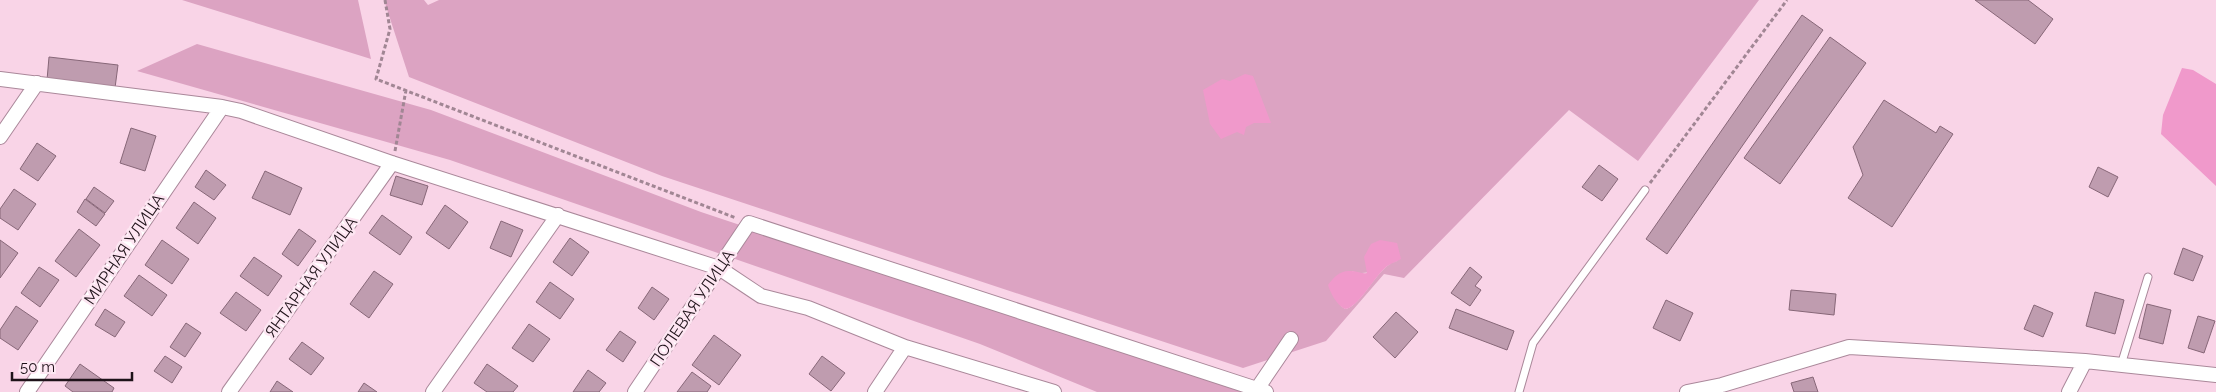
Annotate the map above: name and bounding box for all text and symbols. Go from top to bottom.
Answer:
street label: МИРНАЯ УЛИЦА [80,190,168,308]
street label: ЯНТАРНАЯ УЛИЦА [261,213,361,341]
street label: ПОЛЕВАЯ УЛИЦА [646,246,738,370]
scale bar [12,350,132,382]
text: 50 m [20,358,55,376]

